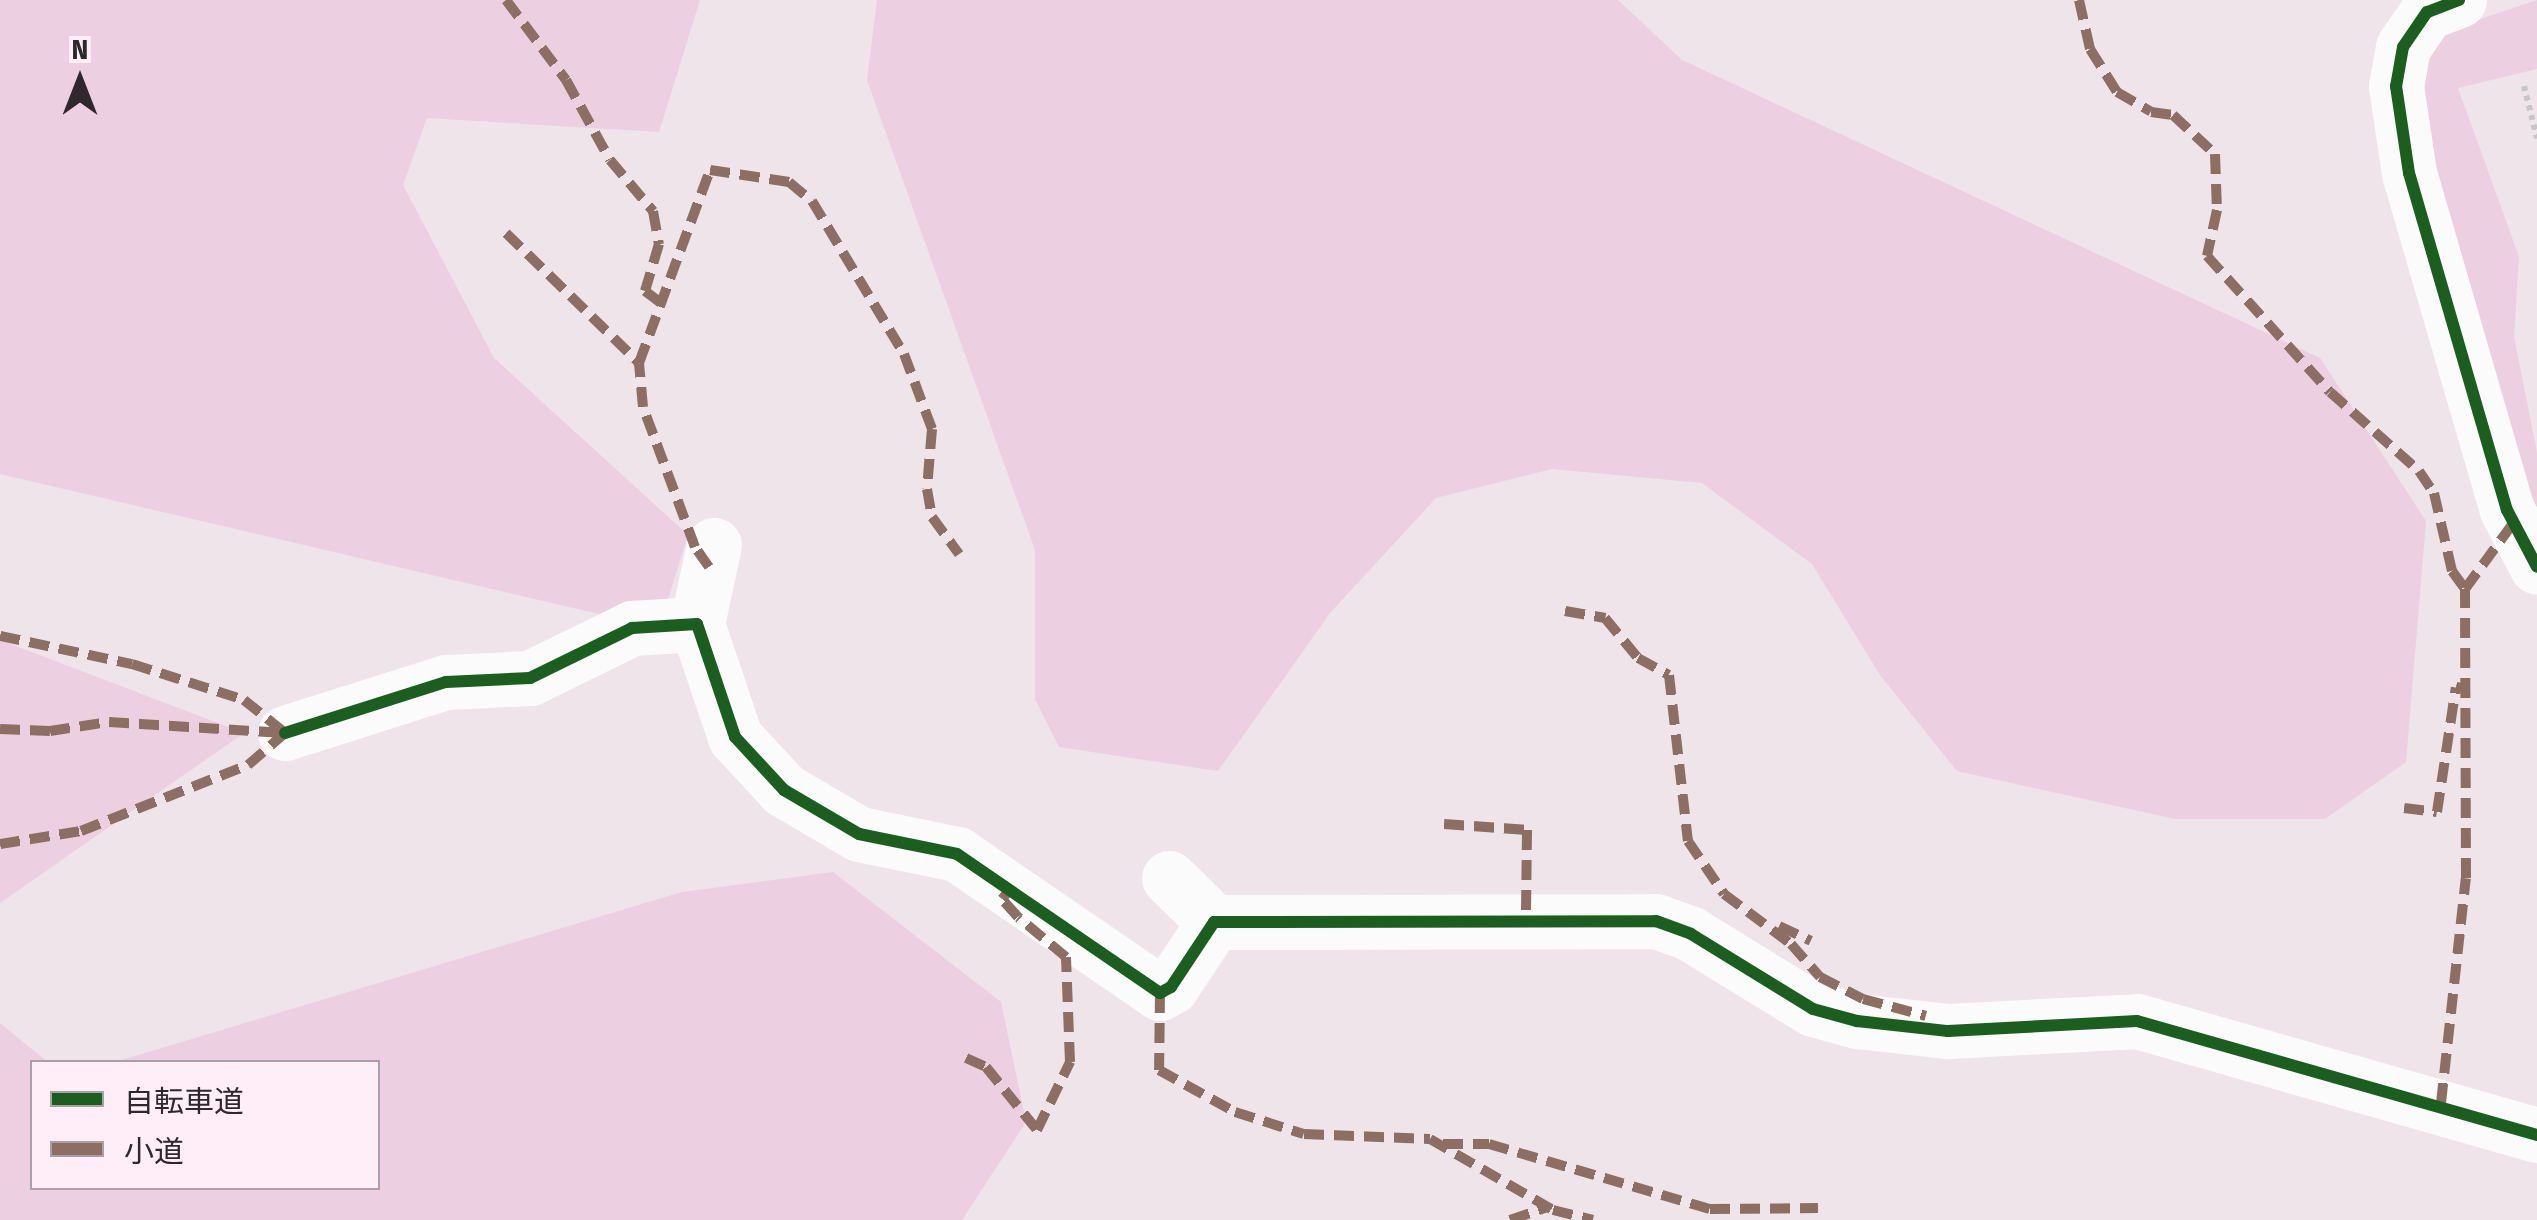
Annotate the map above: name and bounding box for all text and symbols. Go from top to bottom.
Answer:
north arrow [30,30,130,130]
text: N [72,33,88,66]
legend [30,1060,380,1190]
text: 自転車道 [124,1084,244,1120]
text: 小道 [124,1134,184,1170]

